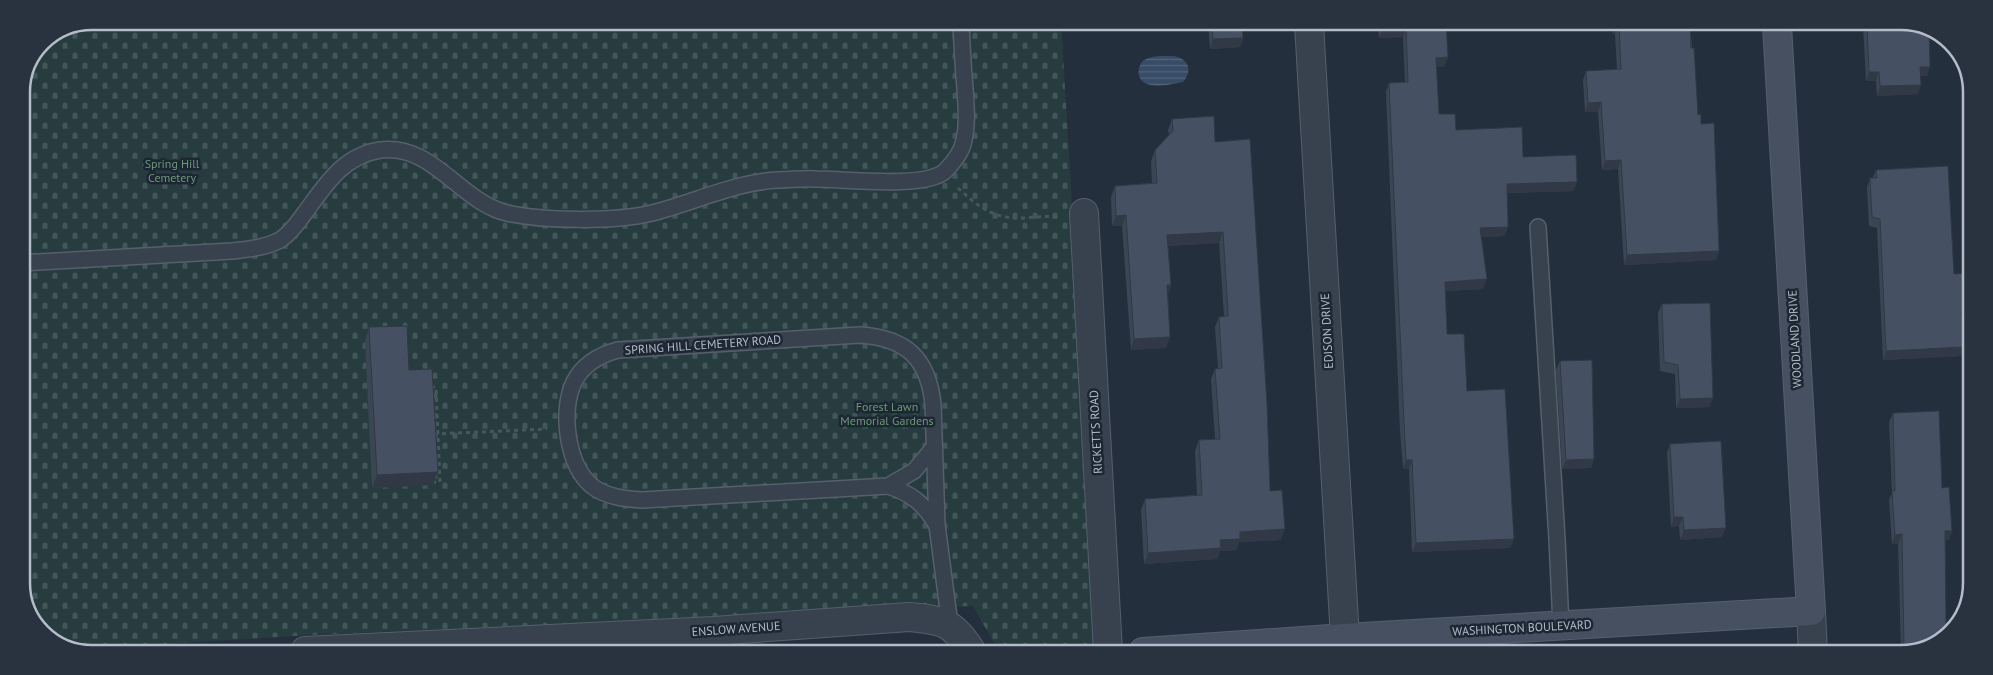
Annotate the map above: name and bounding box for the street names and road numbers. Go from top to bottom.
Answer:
street label: WOODLAND DRIVE [1784,290,1805,388]
street label: EDISON DRIVE [1317,293,1336,369]
street label: SPRING HILL CEMETERY ROAD [624,332,782,357]
street label: RICKETTS ROAD [1086,390,1105,474]
street label: WASHINGTON BOULEVARD [1452,616,1592,639]
street label: ENSLOW AVENUE [691,618,781,639]

